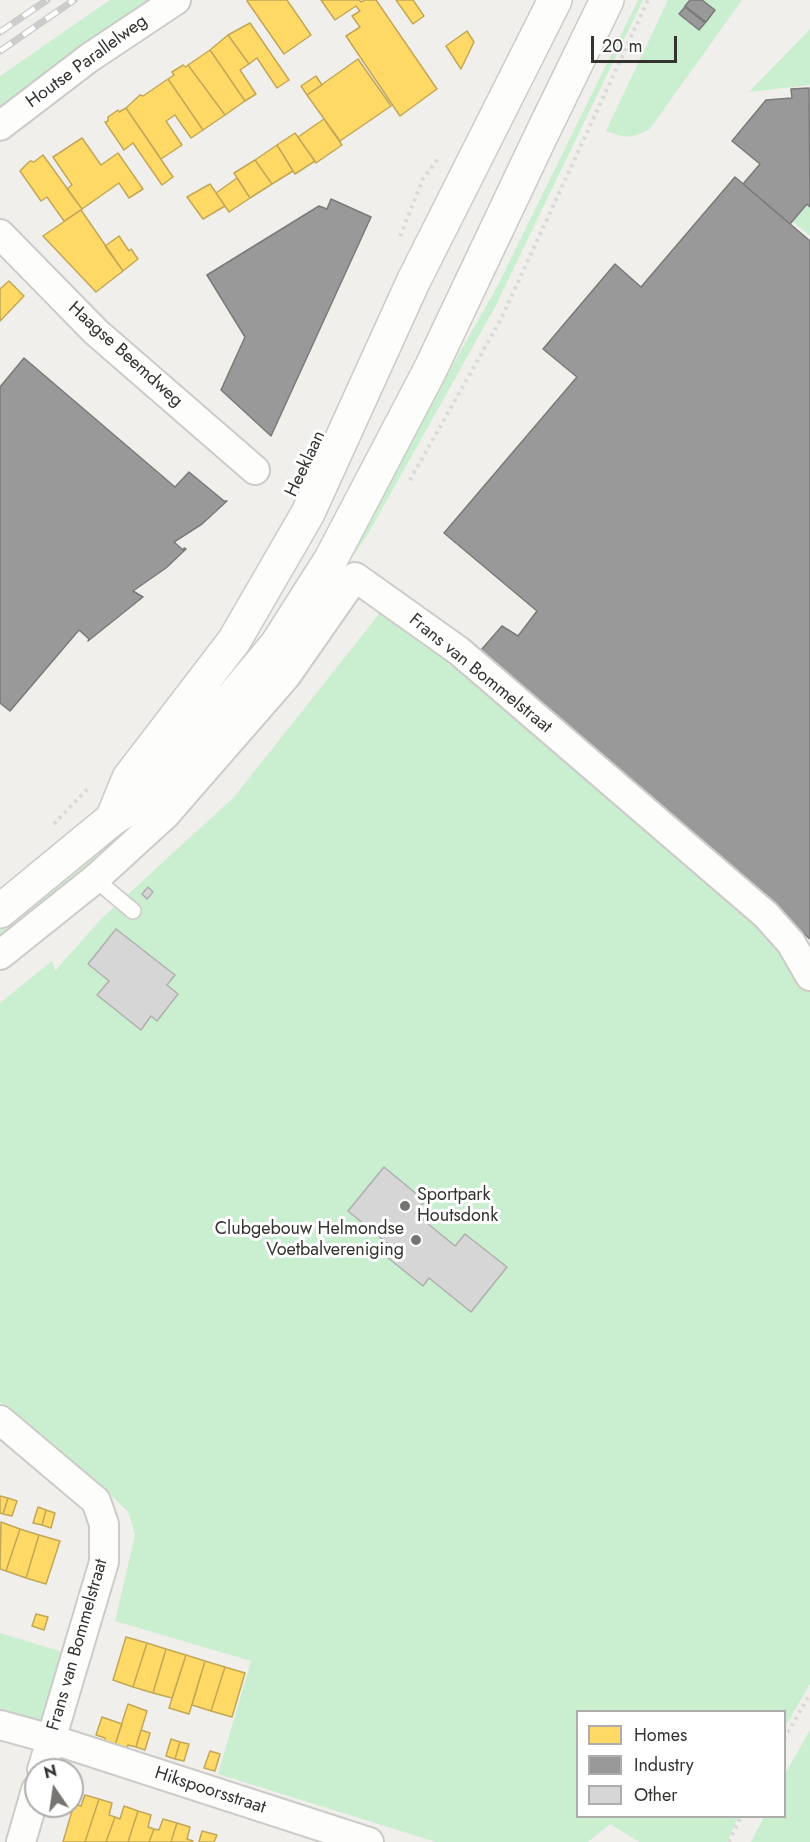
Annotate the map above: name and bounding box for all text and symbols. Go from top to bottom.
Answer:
street label: Houtse Parallelweg [22,11,152,113]
scale bar [594,24,680,62]
text: 20 m [602,33,642,59]
street label: Haagse Beemdweg [63,298,187,412]
street label: Heeklaan [281,428,331,500]
street label: Frans van Bommelstraat [404,610,556,738]
place label: Sportpark Houtsdonk [417,1185,498,1228]
marker: Sportpark Houtsdonk [398,1199,412,1213]
place label: Clubgebouw Helmondse Voetbalvereniging [215,1219,404,1262]
marker: Clubgebouw Helmondse Voetbalvereniging [409,1233,423,1247]
street label: Frans van Bommelstraat [43,1557,113,1733]
legend [576,1710,786,1818]
text: Homes [634,1722,687,1748]
text: Industry [634,1752,694,1778]
north arrow [24,1758,84,1818]
text: N [42,1759,59,1785]
street label: Hikspoorsstraat [152,1763,268,1819]
text: Other [634,1782,677,1808]

